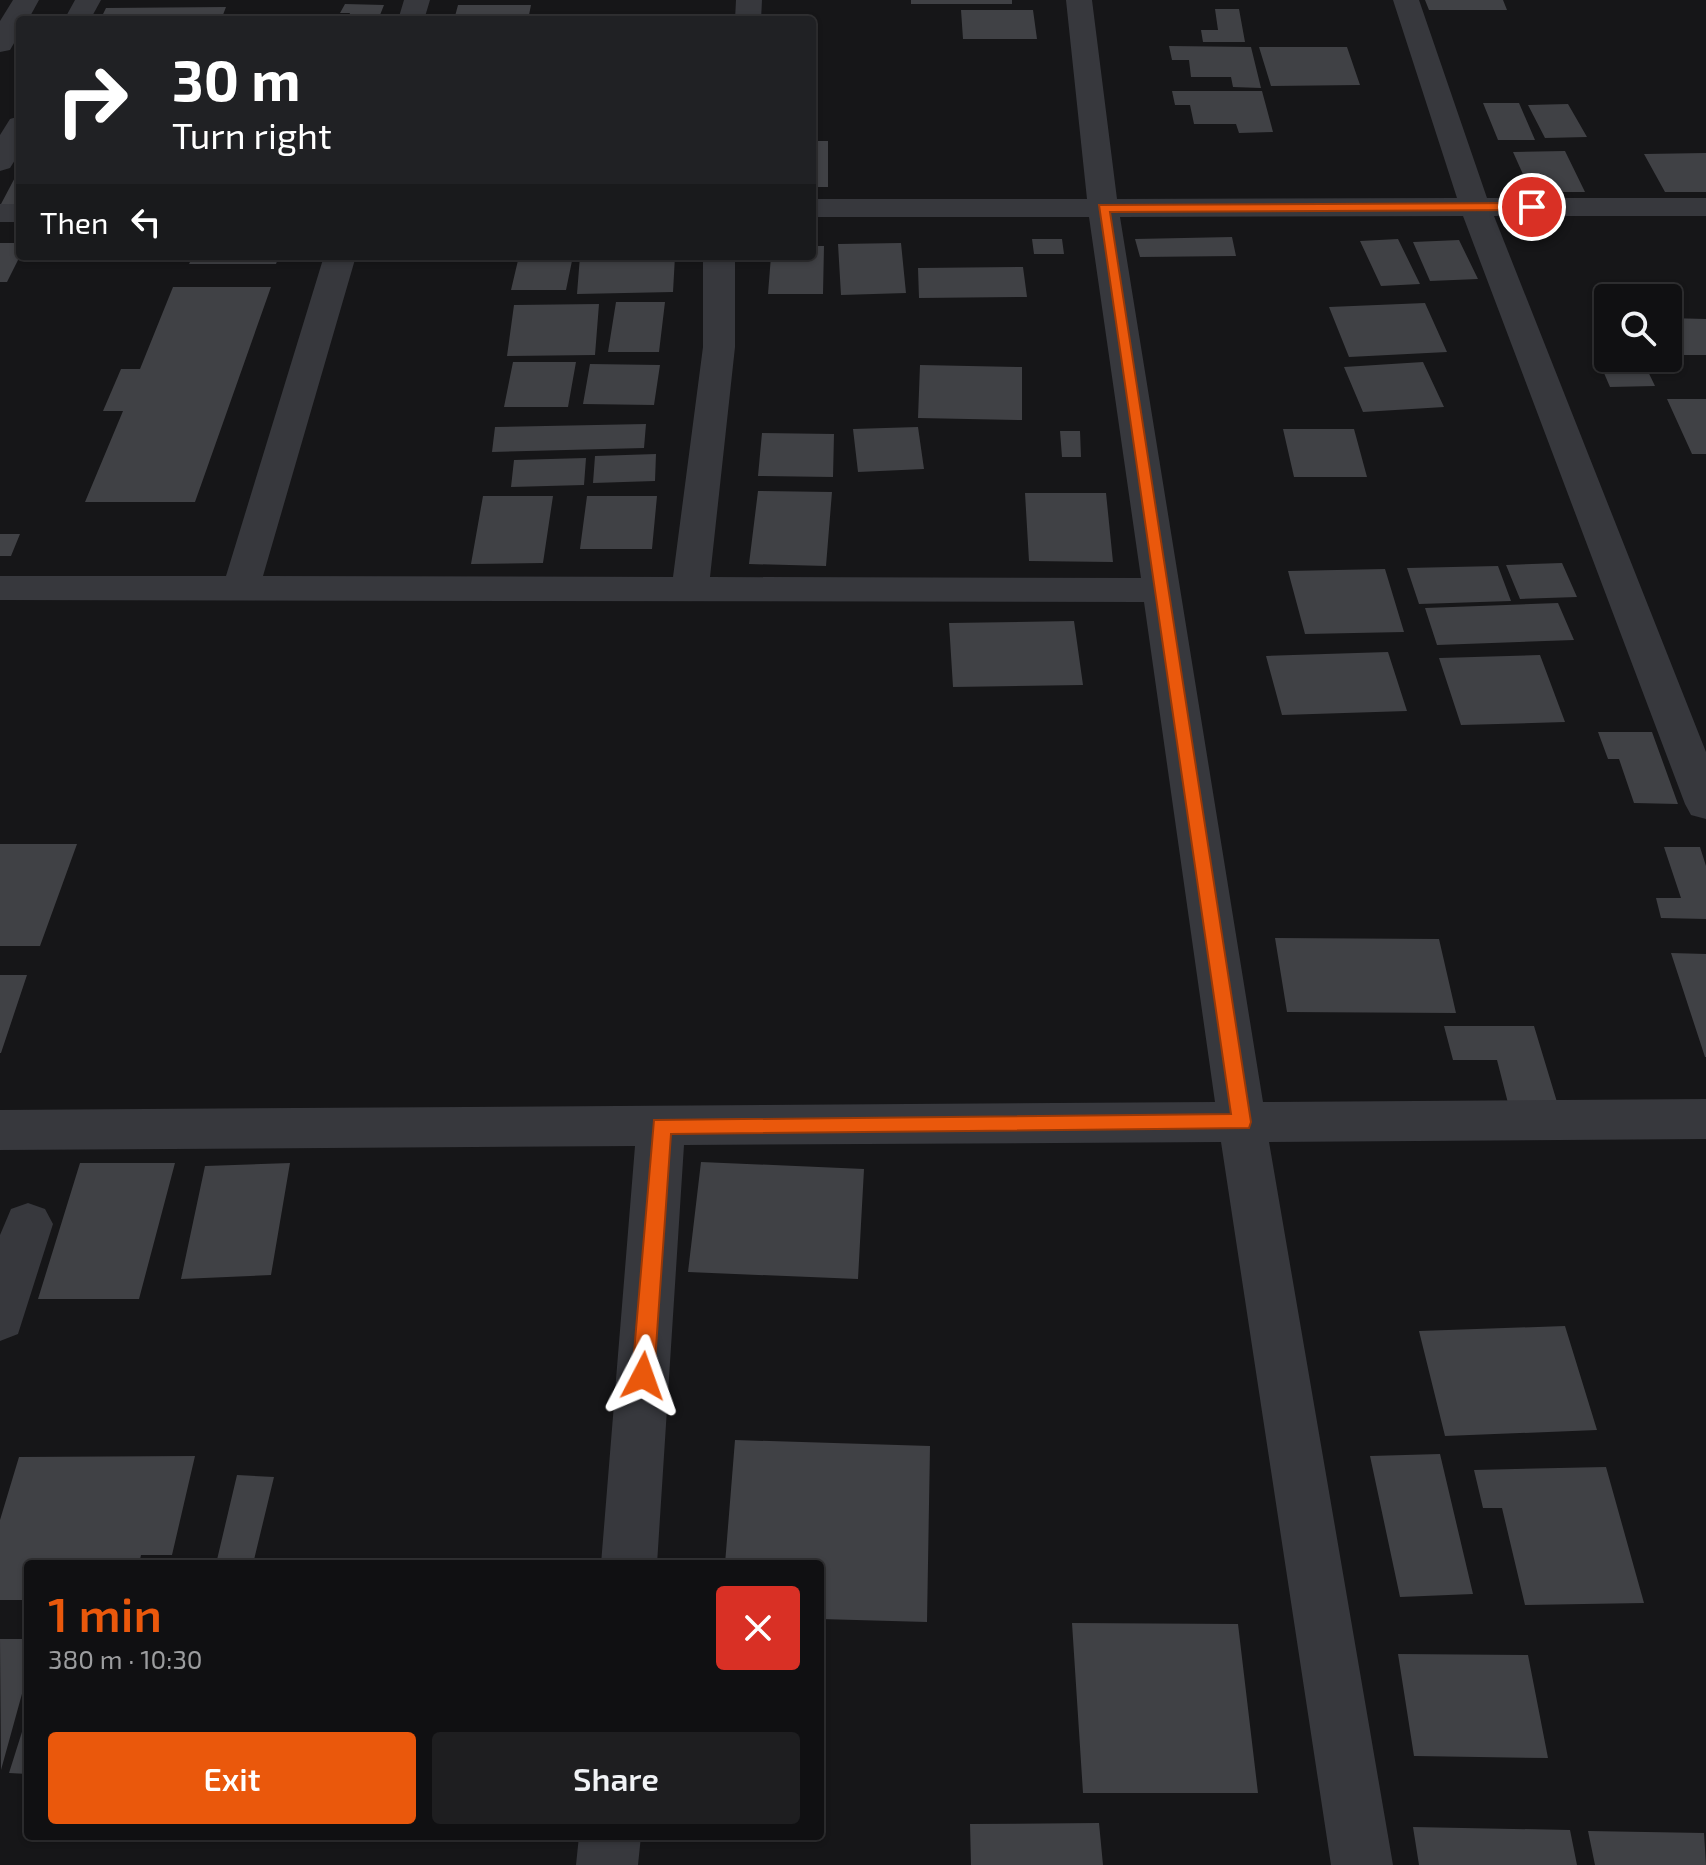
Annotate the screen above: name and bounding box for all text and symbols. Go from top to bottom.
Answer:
text: 30 m [172,45,301,112]
icon: right [40,48,144,152]
text: Turn right [172,113,332,156]
pin [1498,173,1566,241]
icon: arrive [1510,185,1554,229]
icon: left [124,200,168,244]
text: Then [40,204,108,240]
map controls [1594,284,1682,372]
button: search [1594,284,1682,372]
position arrow [601,1334,685,1418]
text: 1 min [48,1584,162,1642]
button: close [716,1586,800,1670]
text: 380 m · 10:30 [48,1643,203,1674]
button: Exit [48,1732,416,1824]
button: Share [432,1732,800,1824]

